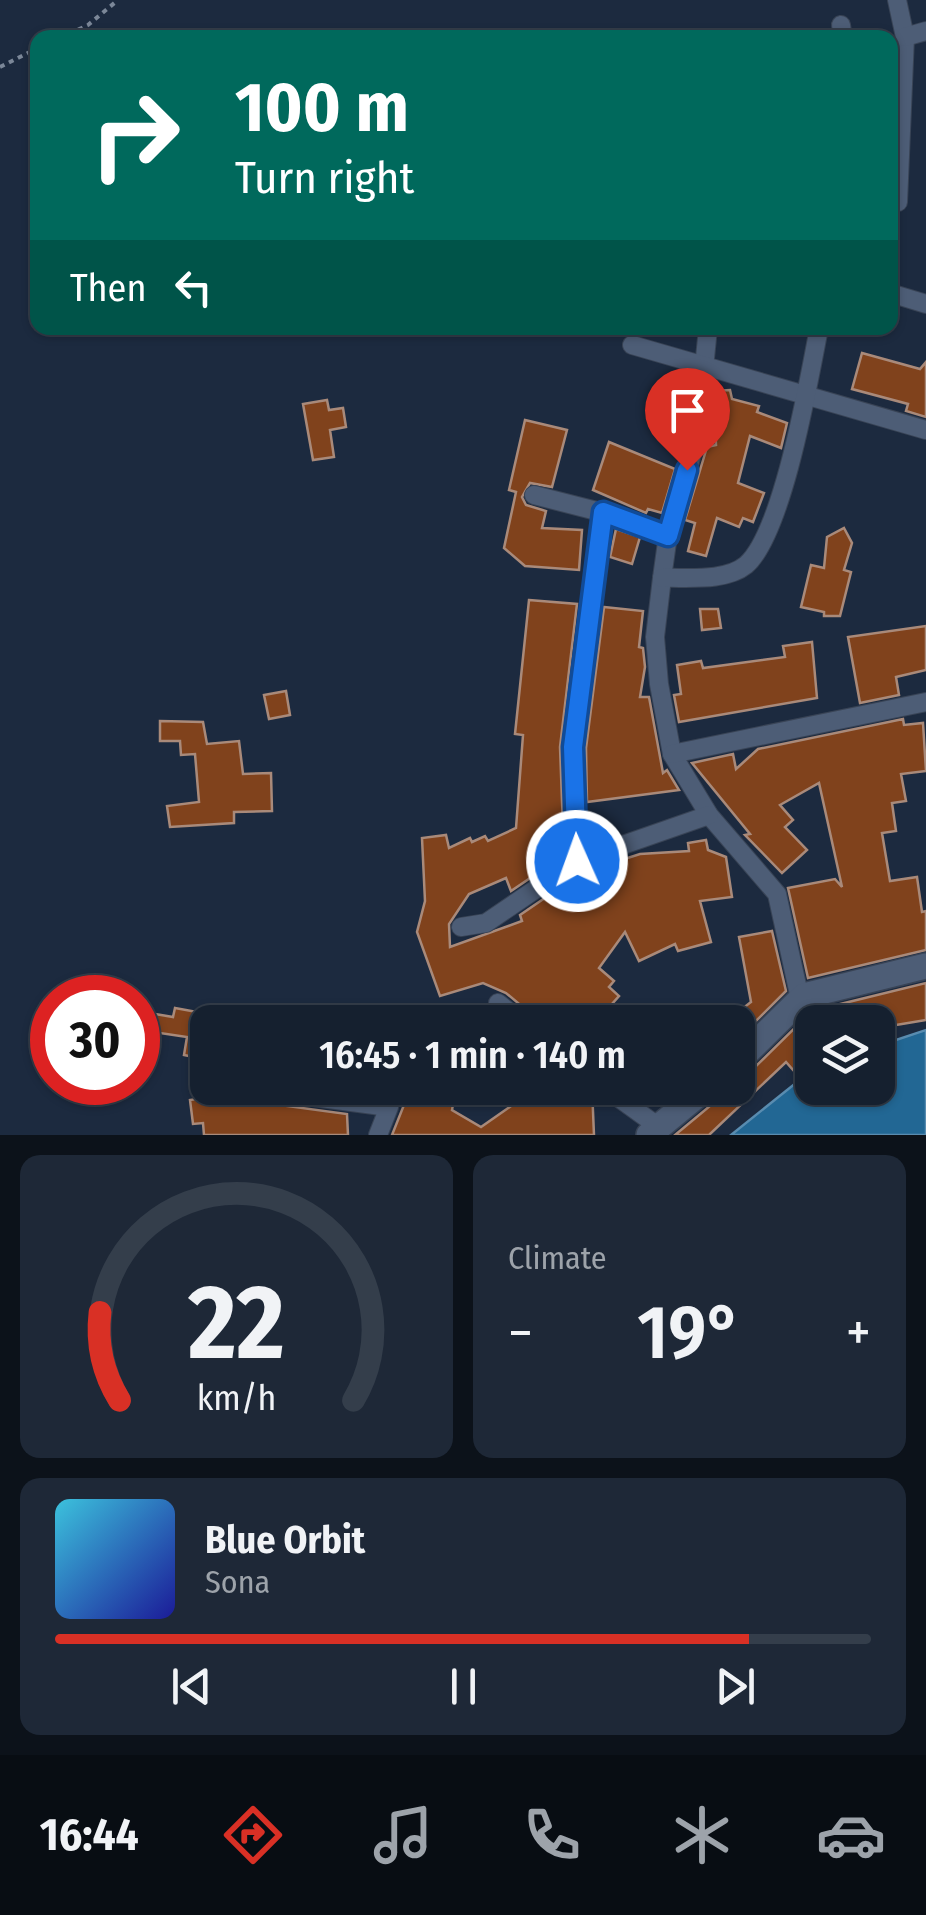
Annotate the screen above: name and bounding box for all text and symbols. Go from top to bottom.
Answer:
text: 100 m [235,66,409,150]
icon: right [70,70,200,200]
text: Turn right [235,151,414,205]
icon: left [166,260,221,315]
text: Then [70,265,146,311]
pin [645,368,730,471]
icon: arrive [660,383,715,438]
position arrow [525,809,629,913]
speed limit sign: 30 [30,975,160,1105]
map controls [795,1005,895,1105]
button: layers [795,1005,895,1105]
text: 16:45 · 1 min · 140 m [319,1032,626,1078]
text: Climate [508,1239,607,1277]
text: 22 [187,1261,285,1386]
text: 19° [637,1288,742,1378]
text: − [508,1300,533,1366]
text: + [846,1300,871,1366]
text: km/h [197,1377,276,1419]
text: Blue Orbit [205,1517,365,1563]
text: Sona [205,1563,270,1601]
icon: previous [164,1659,219,1714]
icon: pause [436,1659,491,1714]
icon: next [708,1659,763,1714]
icon: directions [218,1800,288,1870]
icon: music [368,1800,438,1870]
icon: phone [517,1800,587,1870]
icon: climate [667,1800,737,1870]
icon: car [816,1800,886,1870]
text: 16:44 [40,1808,139,1862]

